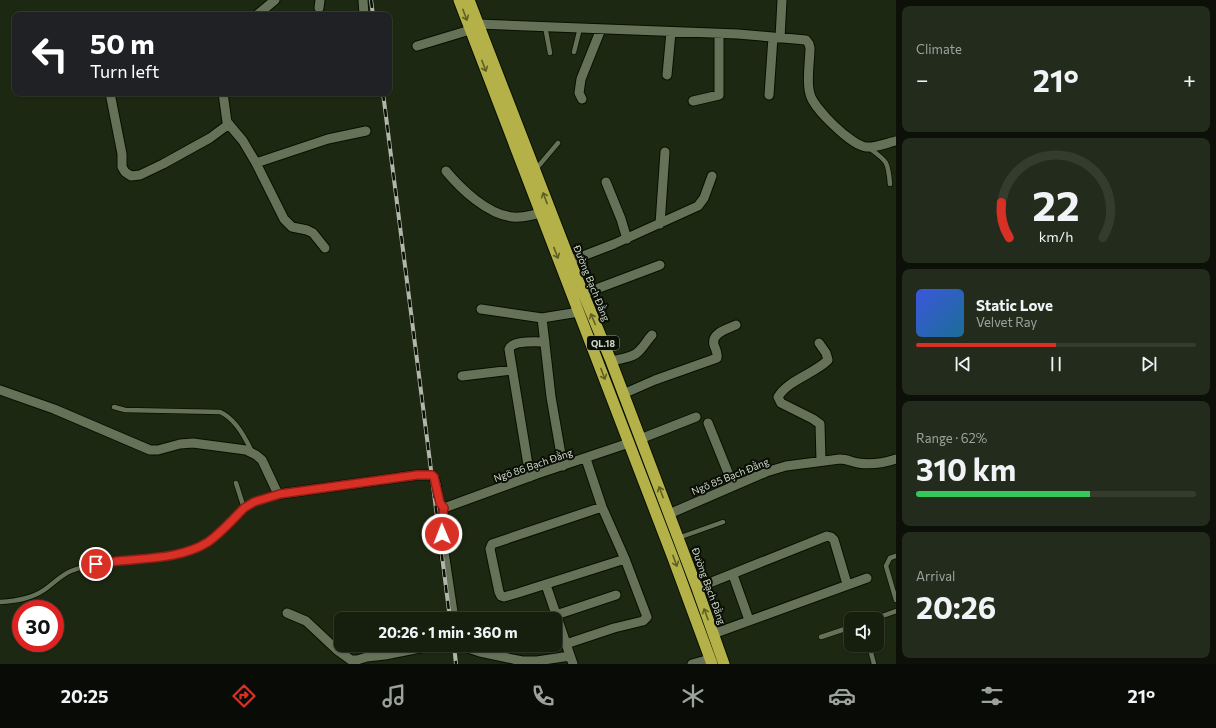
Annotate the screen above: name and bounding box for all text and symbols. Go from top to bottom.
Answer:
one-way arrow [461,8,469,20]
text: 50 m [90,26,155,60]
icon: left [24,28,76,80]
text: Climate [916,41,962,57]
text: Turn left [90,60,159,82]
one-way arrow [481,60,489,72]
text: 21° [1033,61,1079,98]
text: − [916,66,929,93]
text: + [1183,66,1196,93]
text: 22 [1032,179,1080,230]
one-way arrow [541,193,549,205]
text: km/h [1039,227,1073,245]
street label: Đường Bạch Đằng [571,242,613,323]
one-way arrow [553,246,561,258]
text: Static Love [976,296,1053,314]
one-way arrow [589,314,597,326]
text: Velvet Ray [976,314,1037,330]
road number: QL.18 [587,336,619,350]
icon: previous [952,353,974,375]
icon: pause [1045,353,1067,375]
icon: next [1138,353,1160,375]
one-way arrow [599,368,607,380]
text: Range · 62% [916,430,987,446]
street label: Ngõ 86 Bạch Đằng [492,446,575,484]
text: 310 km [916,450,1016,487]
street label: Ngõ 85 Bạch Đằng [690,455,771,497]
one-way arrow [656,487,664,499]
position arrow [421,513,463,555]
street label: Đường Bạch Đằng [689,545,729,627]
pin [79,547,113,581]
icon: arrive [85,553,107,575]
one-way arrow [671,554,679,566]
text: Arrival [916,568,955,584]
text: 20:26 [916,588,996,625]
speed limit sign: 30 [12,600,64,652]
one-way arrow [702,609,710,621]
map controls [844,612,884,652]
button: sound [844,612,884,652]
text: 20:26 · 1 min · 360 m [379,623,517,641]
icon: directions [230,682,258,710]
icon: music [380,682,408,710]
icon: phone [529,682,557,710]
icon: climate [679,682,707,710]
icon: car [828,682,856,710]
icon: filters [978,682,1006,710]
text: 20:25 [61,685,108,707]
text: 21° [1128,685,1155,707]

